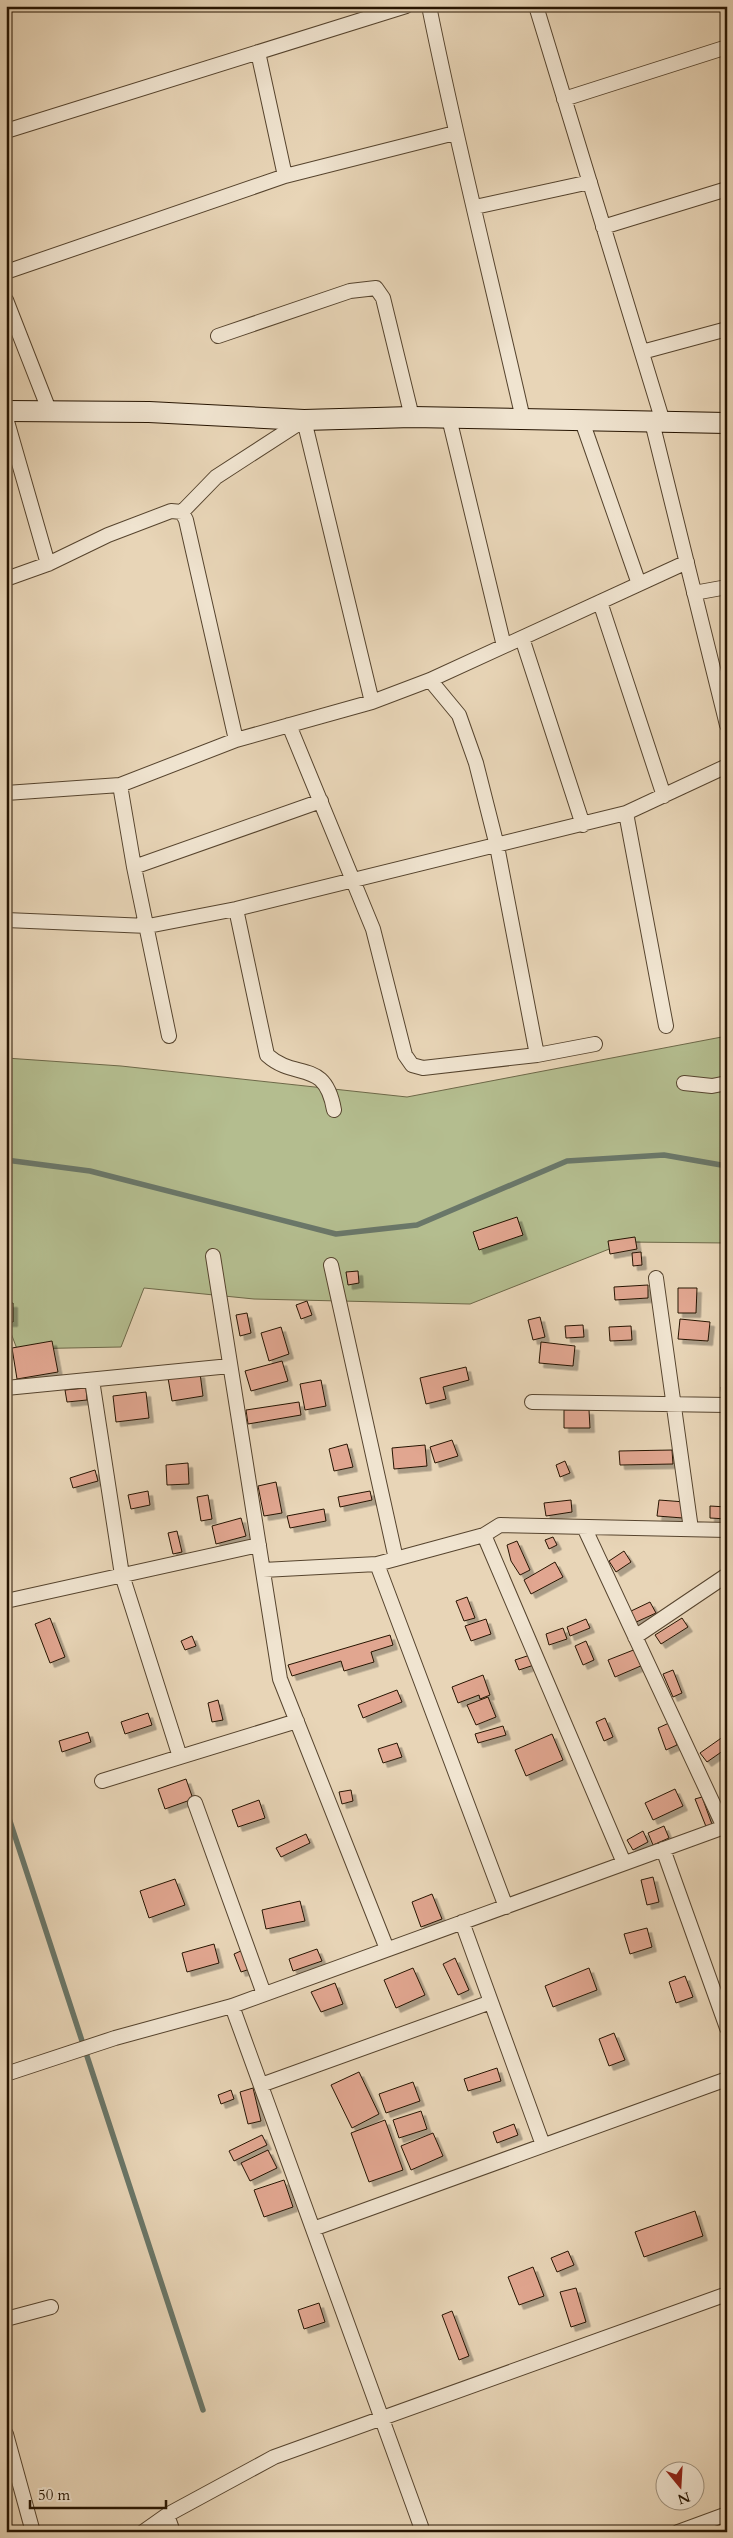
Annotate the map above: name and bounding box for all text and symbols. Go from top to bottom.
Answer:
north arrow [656,2460,706,2510]
scale bar [30,2478,166,2510]
text: 50 m [38,2485,70,2505]
text: N [675,2487,693,2509]

